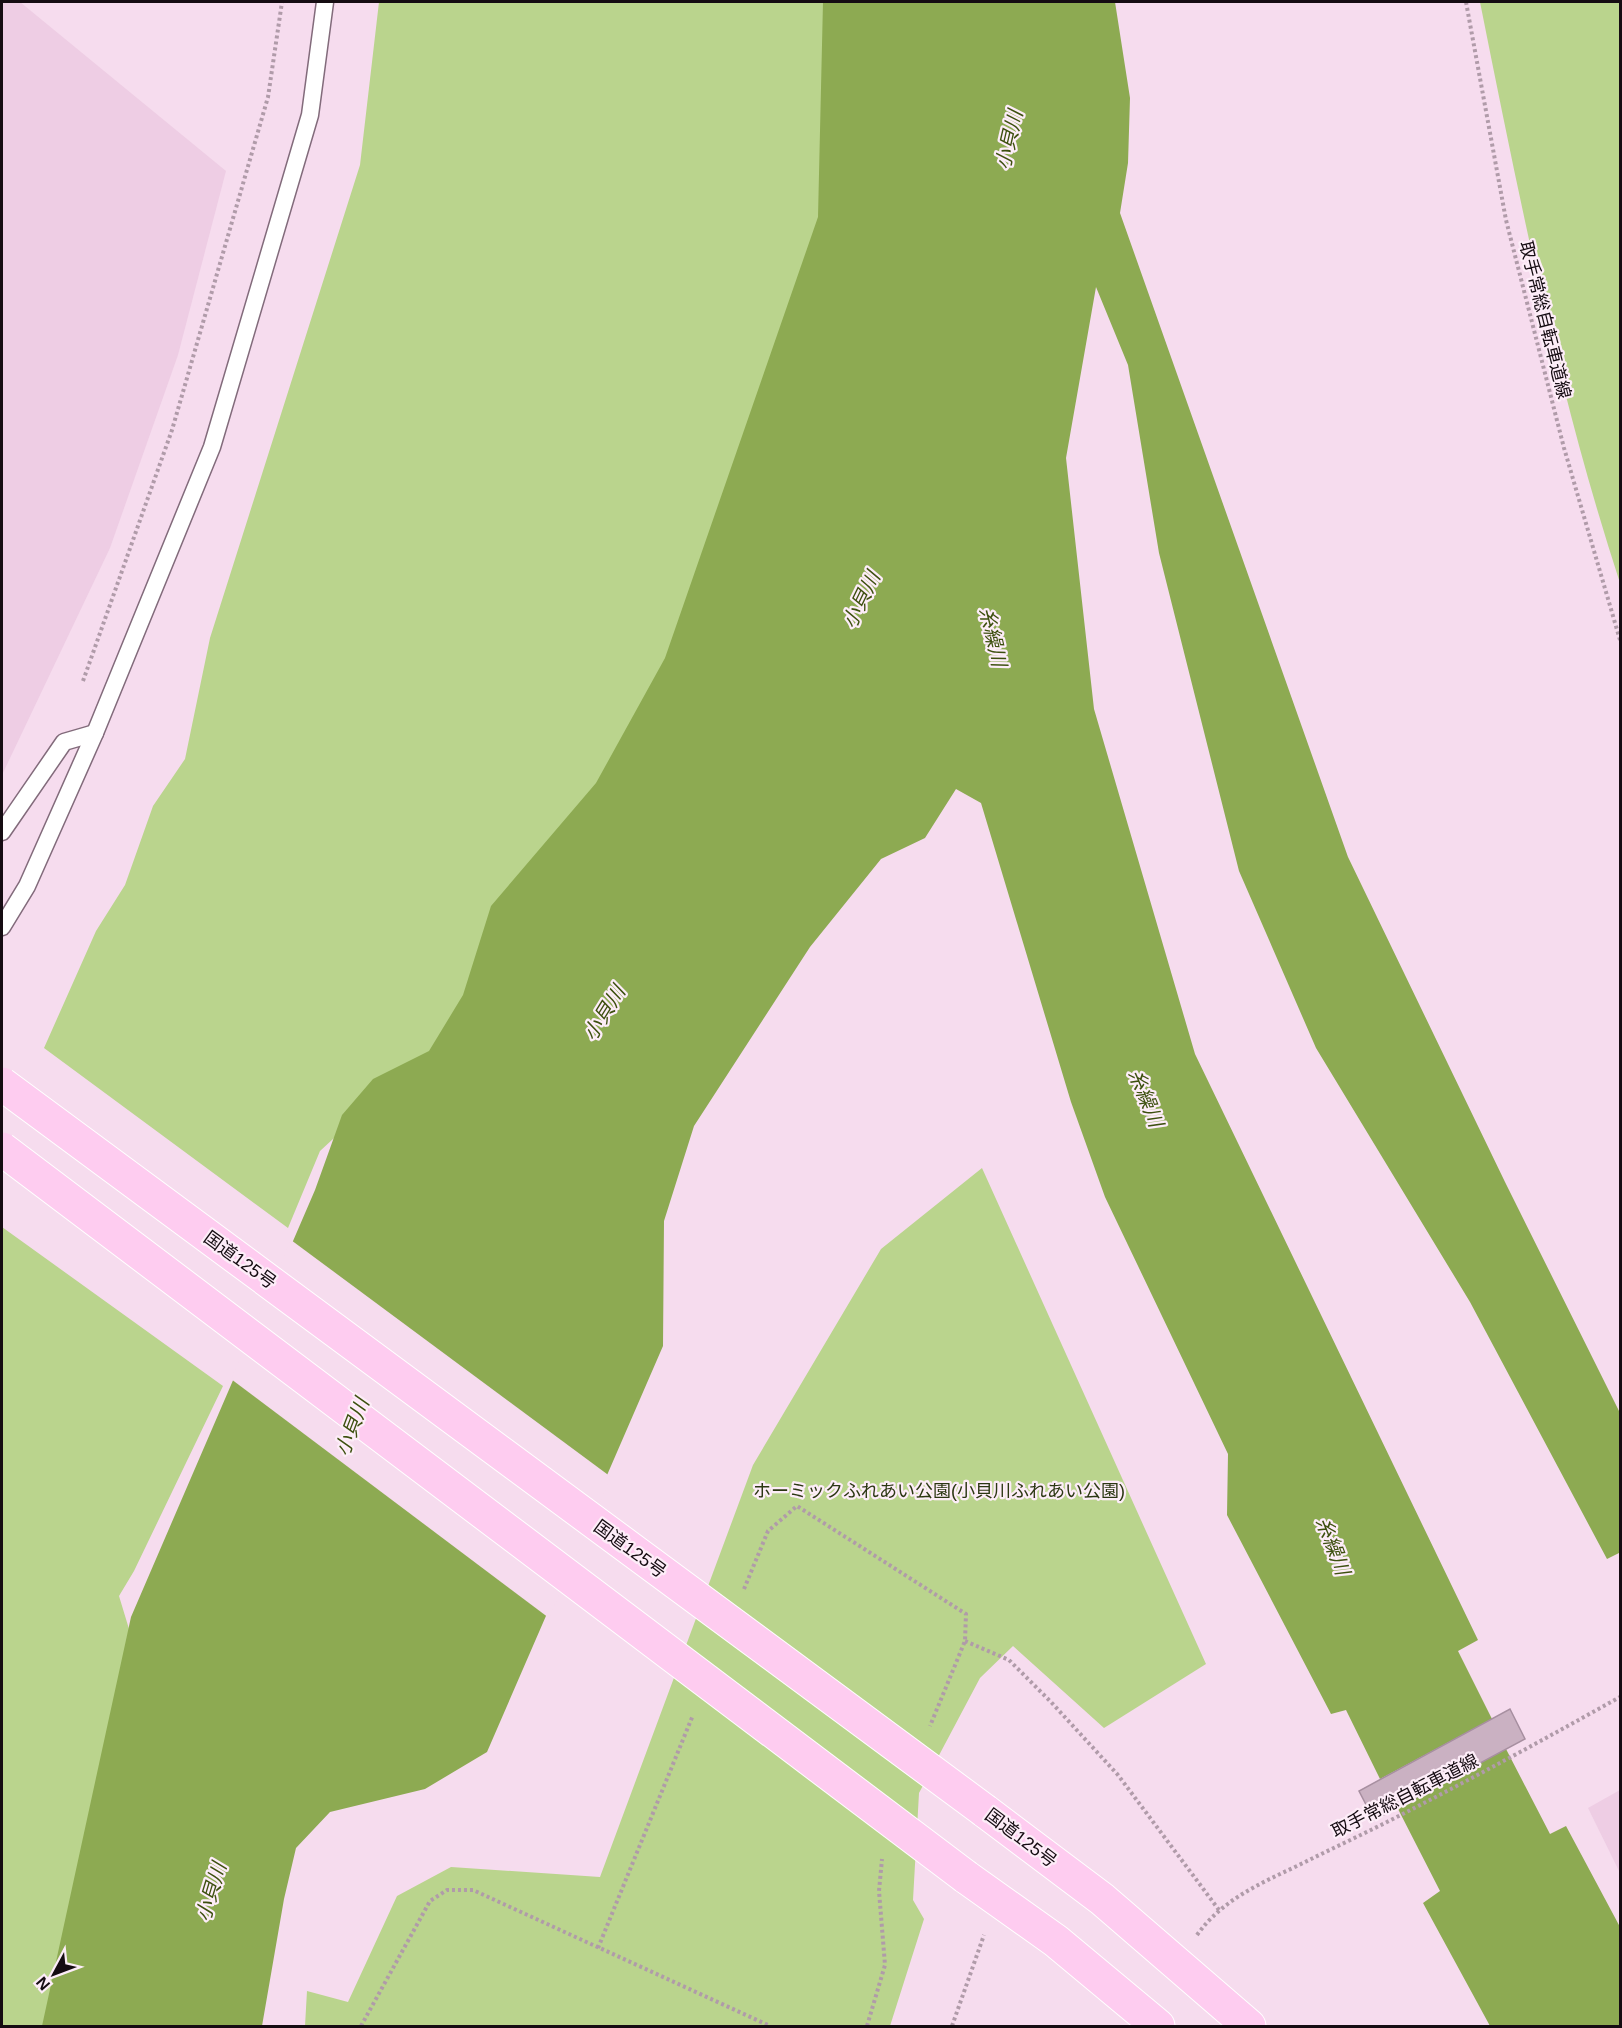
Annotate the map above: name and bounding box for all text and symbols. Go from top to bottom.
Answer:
water label: 小貝川 [992,106,1027,172]
street label: 取手常総自転車道線 [1516,239,1574,401]
water label: 小貝川 [838,566,885,632]
water label: 糸繰川 [976,605,1011,671]
water label: 小貝川 [579,980,630,1044]
water label: 糸繰川 [1125,1066,1168,1132]
street label: 国道125号 [200,1227,280,1293]
water label: 小貝川 [331,1393,374,1459]
park label: ホーミックふれあい公園(小貝川ふれあい公園) [753,1481,1125,1501]
water label: 糸繰川 [1312,1514,1355,1580]
street label: 国道125号 [590,1516,670,1582]
street label: 取手常総自転車道線 [1328,1750,1482,1842]
street label: 国道125号 [981,1805,1061,1871]
water label: 小貝川 [192,1858,231,1924]
north arrow [24,1944,84,2004]
text: N [33,1974,53,1993]

